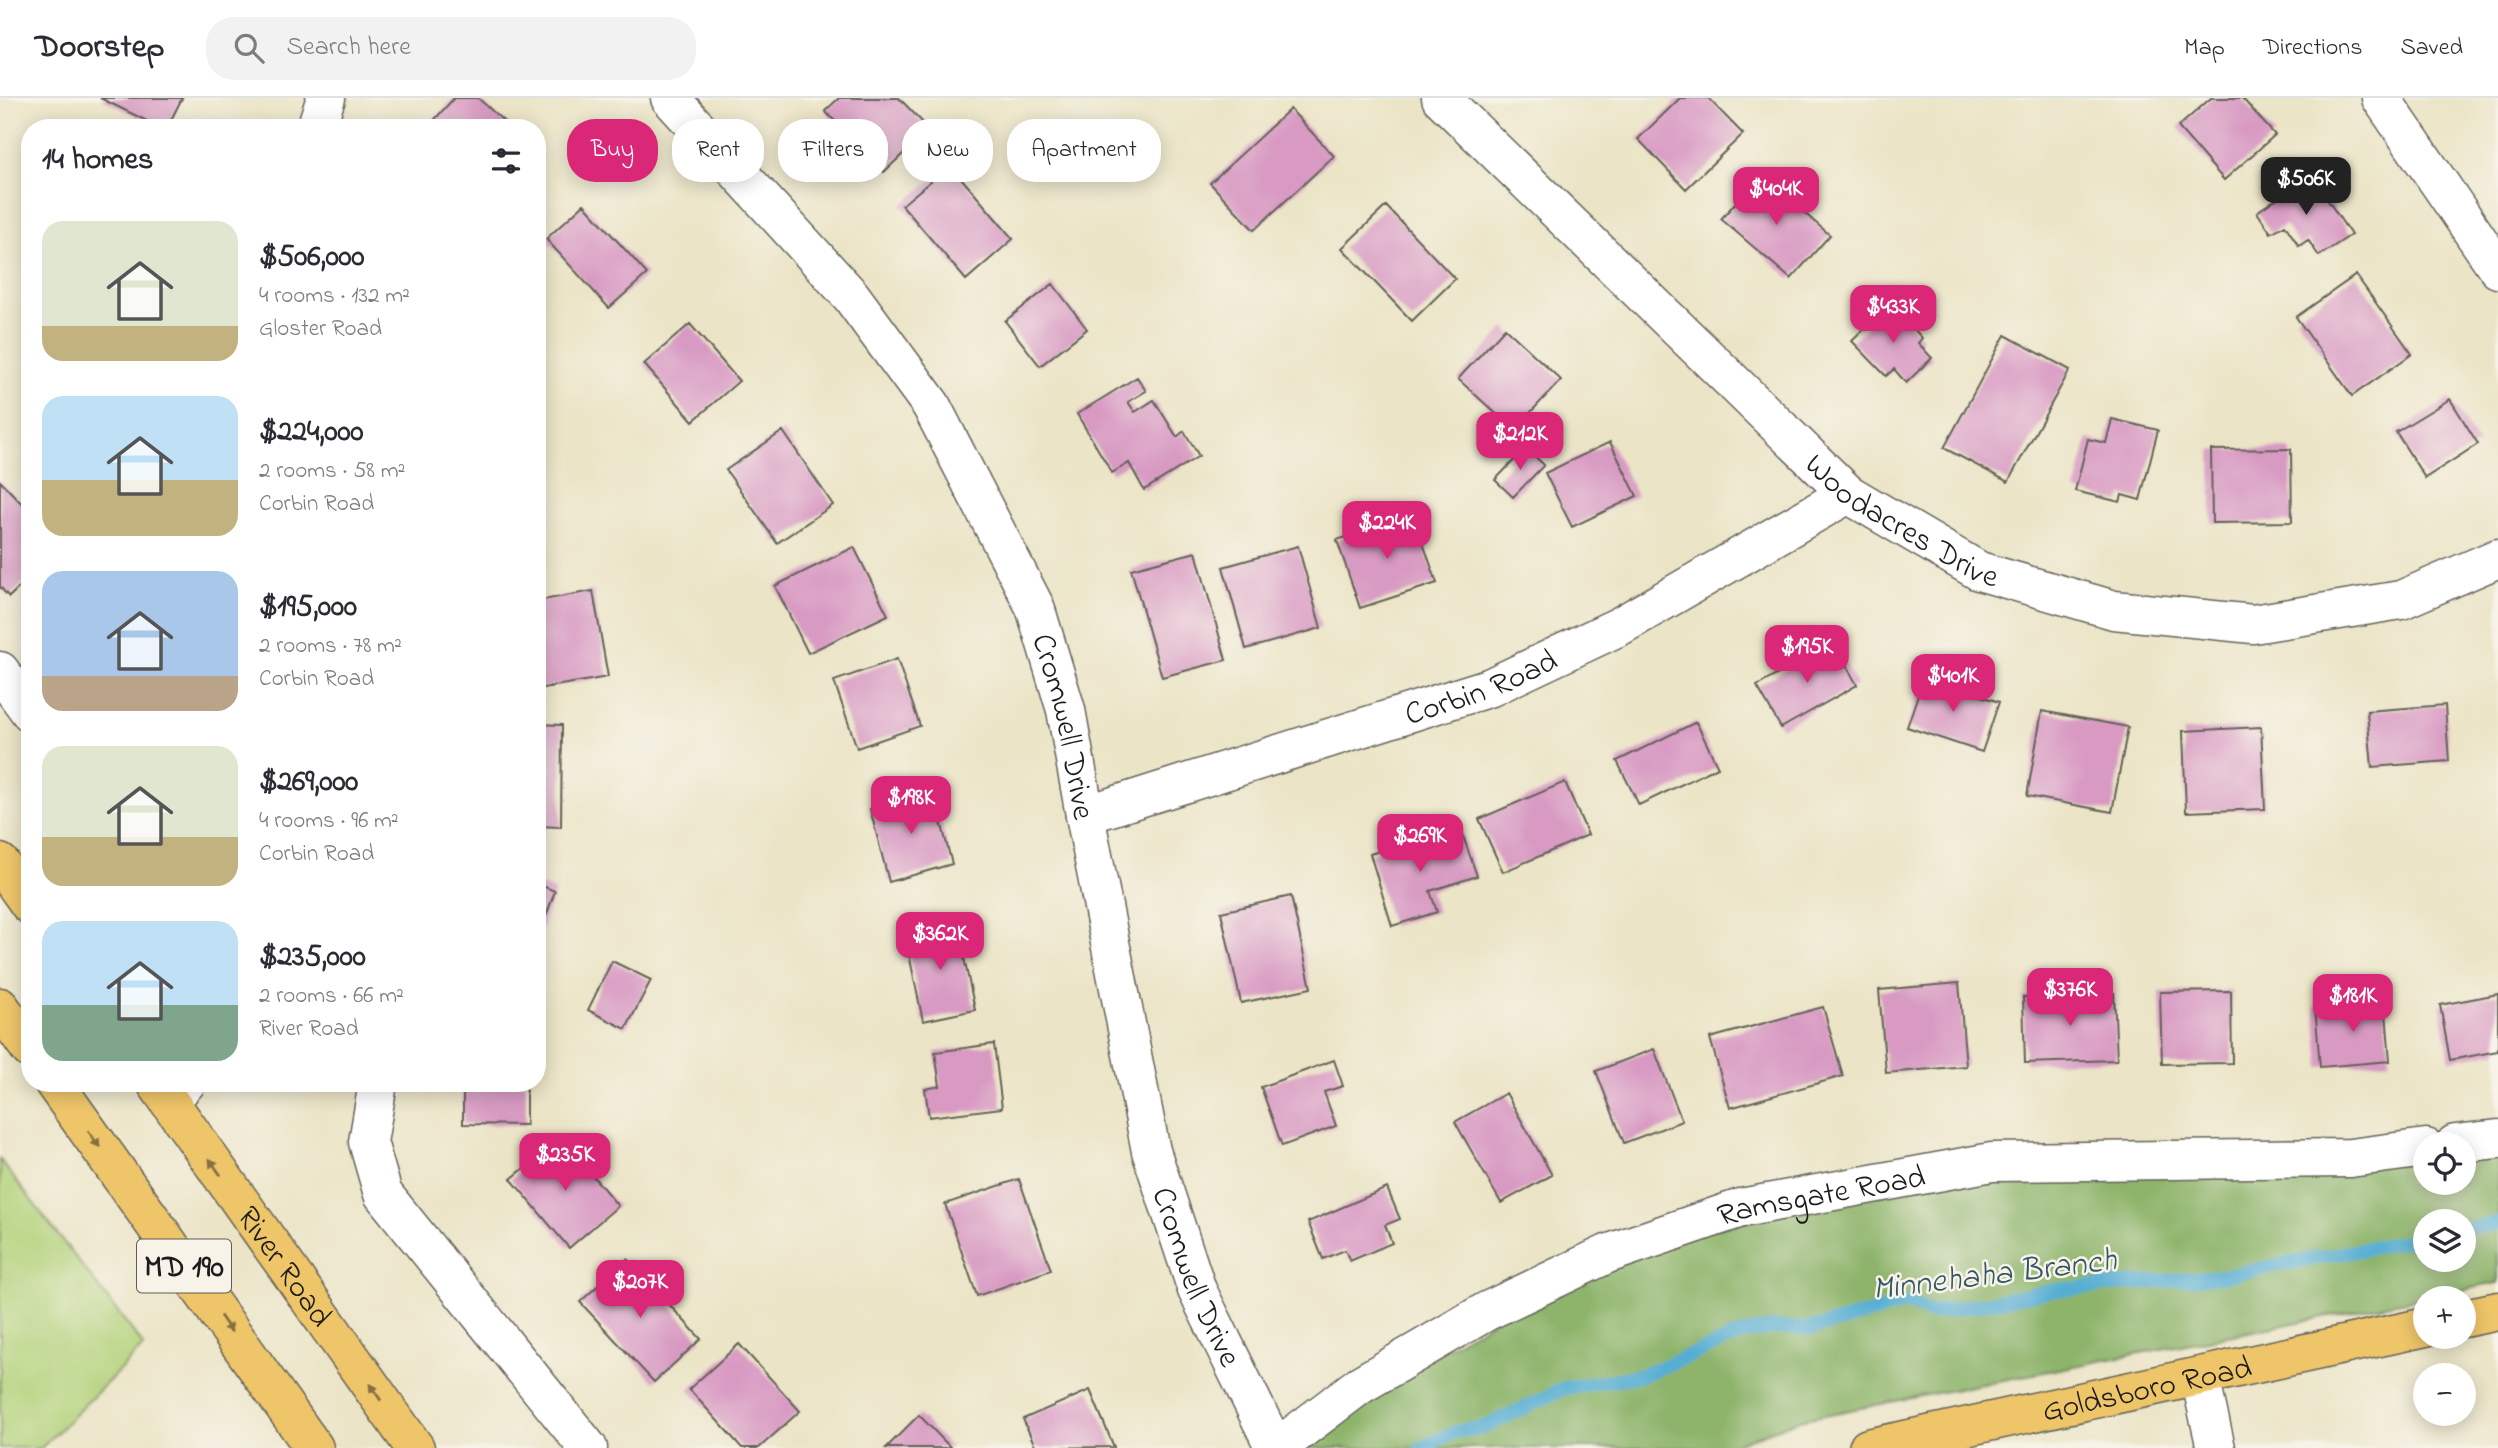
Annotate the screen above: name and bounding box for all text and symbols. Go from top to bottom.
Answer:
search box [206,17,696,80]
text: Doorstep [35,24,164,72]
icon: search [230,29,268,67]
text: Search here [286,29,411,67]
text: Map [2184,31,2225,66]
text: Directions [2263,31,2362,66]
text: Saved [2400,31,2463,66]
chip: Buy [567,119,658,182]
chip: Rent [672,119,764,182]
chip: Filters [778,119,888,182]
chip: New [902,119,993,182]
chip: Apartment [1007,119,1161,182]
text: 14 homes [42,139,153,183]
icon: filters [487,142,525,180]
pin: $506K [2257,158,2355,217]
text: $506K [2277,163,2335,196]
pin: $404K [1727,167,1825,227]
text: $404K [1749,173,1803,206]
text: $506,000 [259,236,365,280]
icon: home [98,249,182,333]
text: 4 rooms · 132 m² [259,280,410,313]
pin: $433K [1844,286,1942,345]
text: $433K [1866,291,1920,324]
text: Gloster Road [259,313,382,346]
text: $224,000 [259,411,363,455]
pin: $212K [1471,412,1569,472]
text: $212K [1492,418,1548,451]
icon: home [98,424,182,508]
street label: Woodacres Drive [1792,444,2004,603]
text: 2 rooms · 58 m² [259,455,405,488]
text: Corbin Road [259,488,374,521]
pin: $224K [1338,502,1436,561]
text: $224K [1358,507,1416,540]
text: $195,000 [259,586,357,630]
icon: home [98,599,182,683]
pin: $195K [1758,626,1856,685]
street label: Cromwell Drive [1017,628,1106,824]
text: 2 rooms · 78 m² [259,630,402,663]
text: $195K [1781,631,1833,664]
street label: Corbin Road [1399,639,1566,740]
pin: $401K [1904,654,2002,714]
text: $401K [1927,660,1979,693]
text: Corbin Road [259,663,374,696]
text: $269,000 [259,761,358,805]
icon: home [98,774,182,858]
pin: $198K [862,776,960,836]
text: $198K [887,782,935,815]
text: 4 rooms · 96 m² [259,805,399,838]
pin: $269K [1371,814,1469,874]
text: $269K [1393,820,1447,853]
text: Corbin Road [259,838,374,871]
pin: $362K [891,912,989,972]
text: $362K [912,918,968,951]
text: $235,000 [259,936,366,980]
icon: home [98,949,182,1033]
pin: $376K [2021,968,2119,1028]
text: $376K [2043,974,2097,1007]
pin: $181K [2304,974,2402,1034]
text: 2 rooms · 66 m² [259,980,404,1013]
text: $181K [2329,980,2377,1013]
text: River Road [259,1013,359,1046]
one-way arrow [87,1130,101,1148]
map controls [2413,1132,2476,1426]
button: locate [2413,1132,2476,1195]
pin: $235K [516,1134,614,1193]
text: $235K [535,1139,595,1172]
street label: Ramsgate Road [1712,1155,1929,1241]
one-way arrow [208,1158,222,1176]
street label: Cromwell Drive [1138,1181,1252,1376]
street label: River Road [223,1198,342,1338]
button: layers [2413,1209,2476,1272]
water label: Minnehaha Branch [1870,1237,2121,1315]
road number: MD 190 [137,1240,231,1292]
pin: $207K [591,1260,689,1320]
text: $207K [612,1266,668,1299]
button: + [2413,1286,2476,1349]
one-way arrow [219,1315,233,1333]
street label: Goldsboro Road [2038,1345,2256,1437]
button: − [2413,1363,2476,1426]
one-way arrow [368,1383,382,1401]

